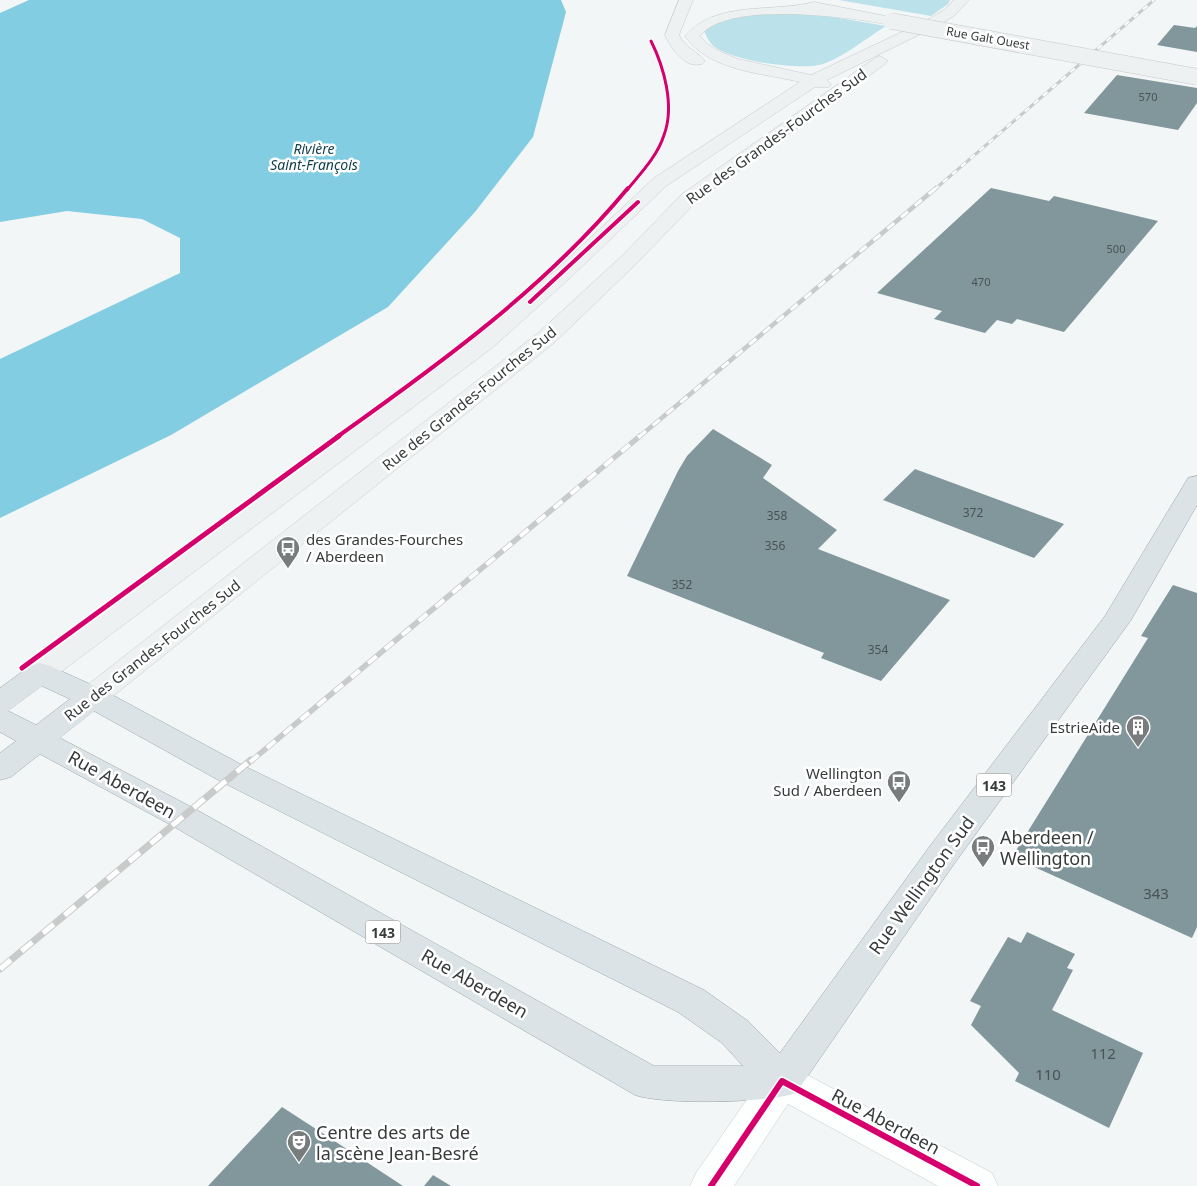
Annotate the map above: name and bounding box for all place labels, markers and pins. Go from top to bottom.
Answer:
place label: des Grandes-Fourches / Aberdeen [306,529,463,566]
bus stop icon: des Grandes-Fourches / Aberdeen [275,535,301,569]
building icon: EstrieAide [1125,714,1151,748]
place label: EstrieAide [1049,717,1120,737]
place label: Wellington Sud / Aberdeen [773,763,882,800]
bus stop icon: Wellington Sud / Aberdeen [886,769,912,803]
place label: Aberdeen / Wellington [1000,825,1094,870]
bus stop icon: Aberdeen / Wellington [970,834,996,868]
place label: Centre des arts de la scène Jean-Besré [316,1120,479,1165]
theatre icon: Centre des arts de la scène Jean-Besré [286,1129,312,1163]

